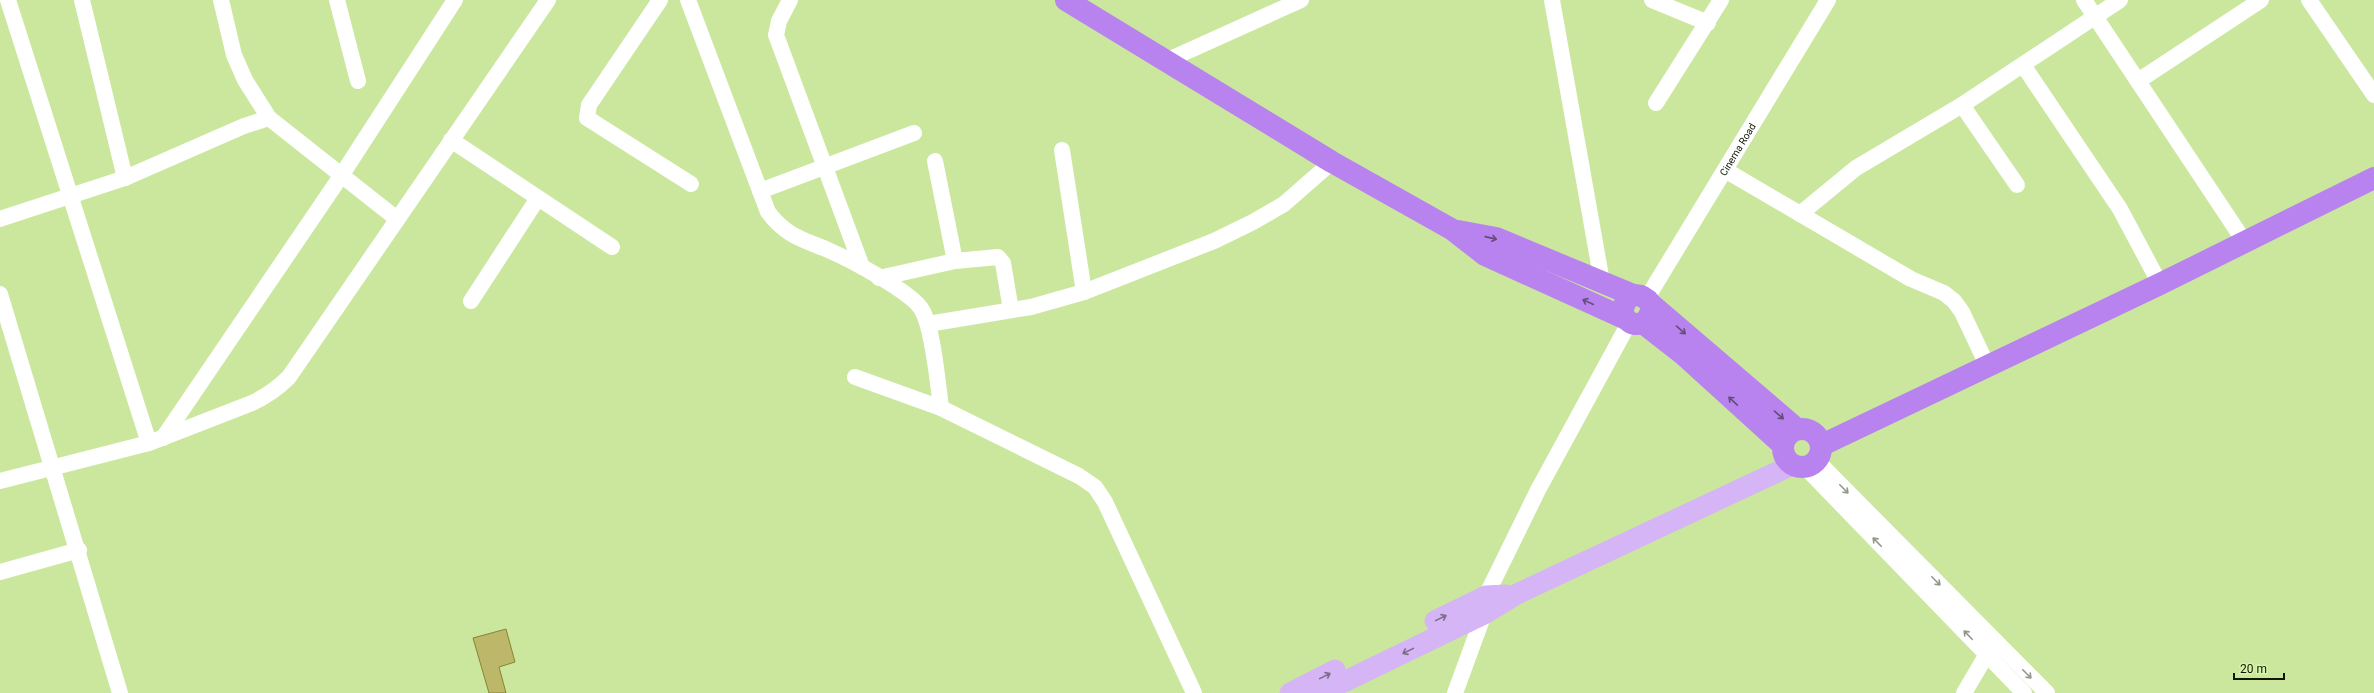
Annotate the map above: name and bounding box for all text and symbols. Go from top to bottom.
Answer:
street label: Cinema Road [1718,121,1758,178]
one-way arrow [1484,234,1497,242]
one-way arrow [1583,298,1595,305]
one-way arrow [1675,325,1686,334]
one-way arrow [1728,396,1738,406]
one-way arrow [1774,410,1785,419]
one-way arrow [1839,484,1849,494]
one-way arrow [1872,537,1882,547]
one-way arrow [1931,576,1941,586]
one-way arrow [1435,614,1447,621]
one-way arrow [1963,630,1973,640]
one-way arrow [1402,648,1414,655]
scale bar [2234,655,2284,681]
text: 20 m [2240,662,2267,676]
one-way arrow [2022,669,2032,678]
one-way arrow [1319,672,1331,679]

